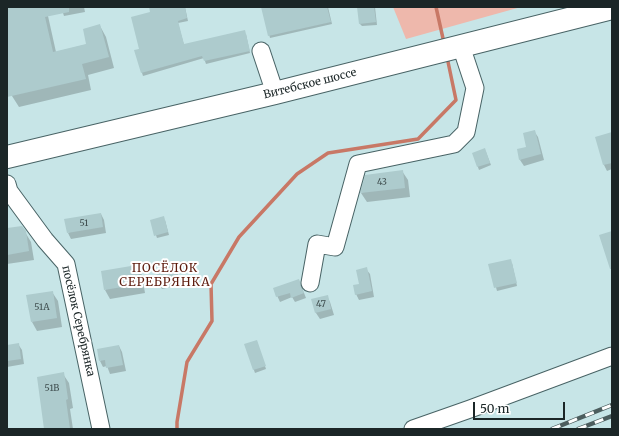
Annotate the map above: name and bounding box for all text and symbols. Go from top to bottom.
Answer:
street label: Витебское шоссе [262,66,358,102]
house number: 43 [377,177,387,187]
house number: 51 [80,218,88,228]
district label: ПОСЁЛОК СЕРЕБРЯНКА [119,262,211,290]
street label: посёлок Серебрянка [59,264,97,378]
house number: 47 [316,299,326,309]
house number: 51А [34,302,50,312]
house number: 51В [45,383,59,393]
scale bar [475,394,567,420]
text: 50 m [480,401,509,416]

